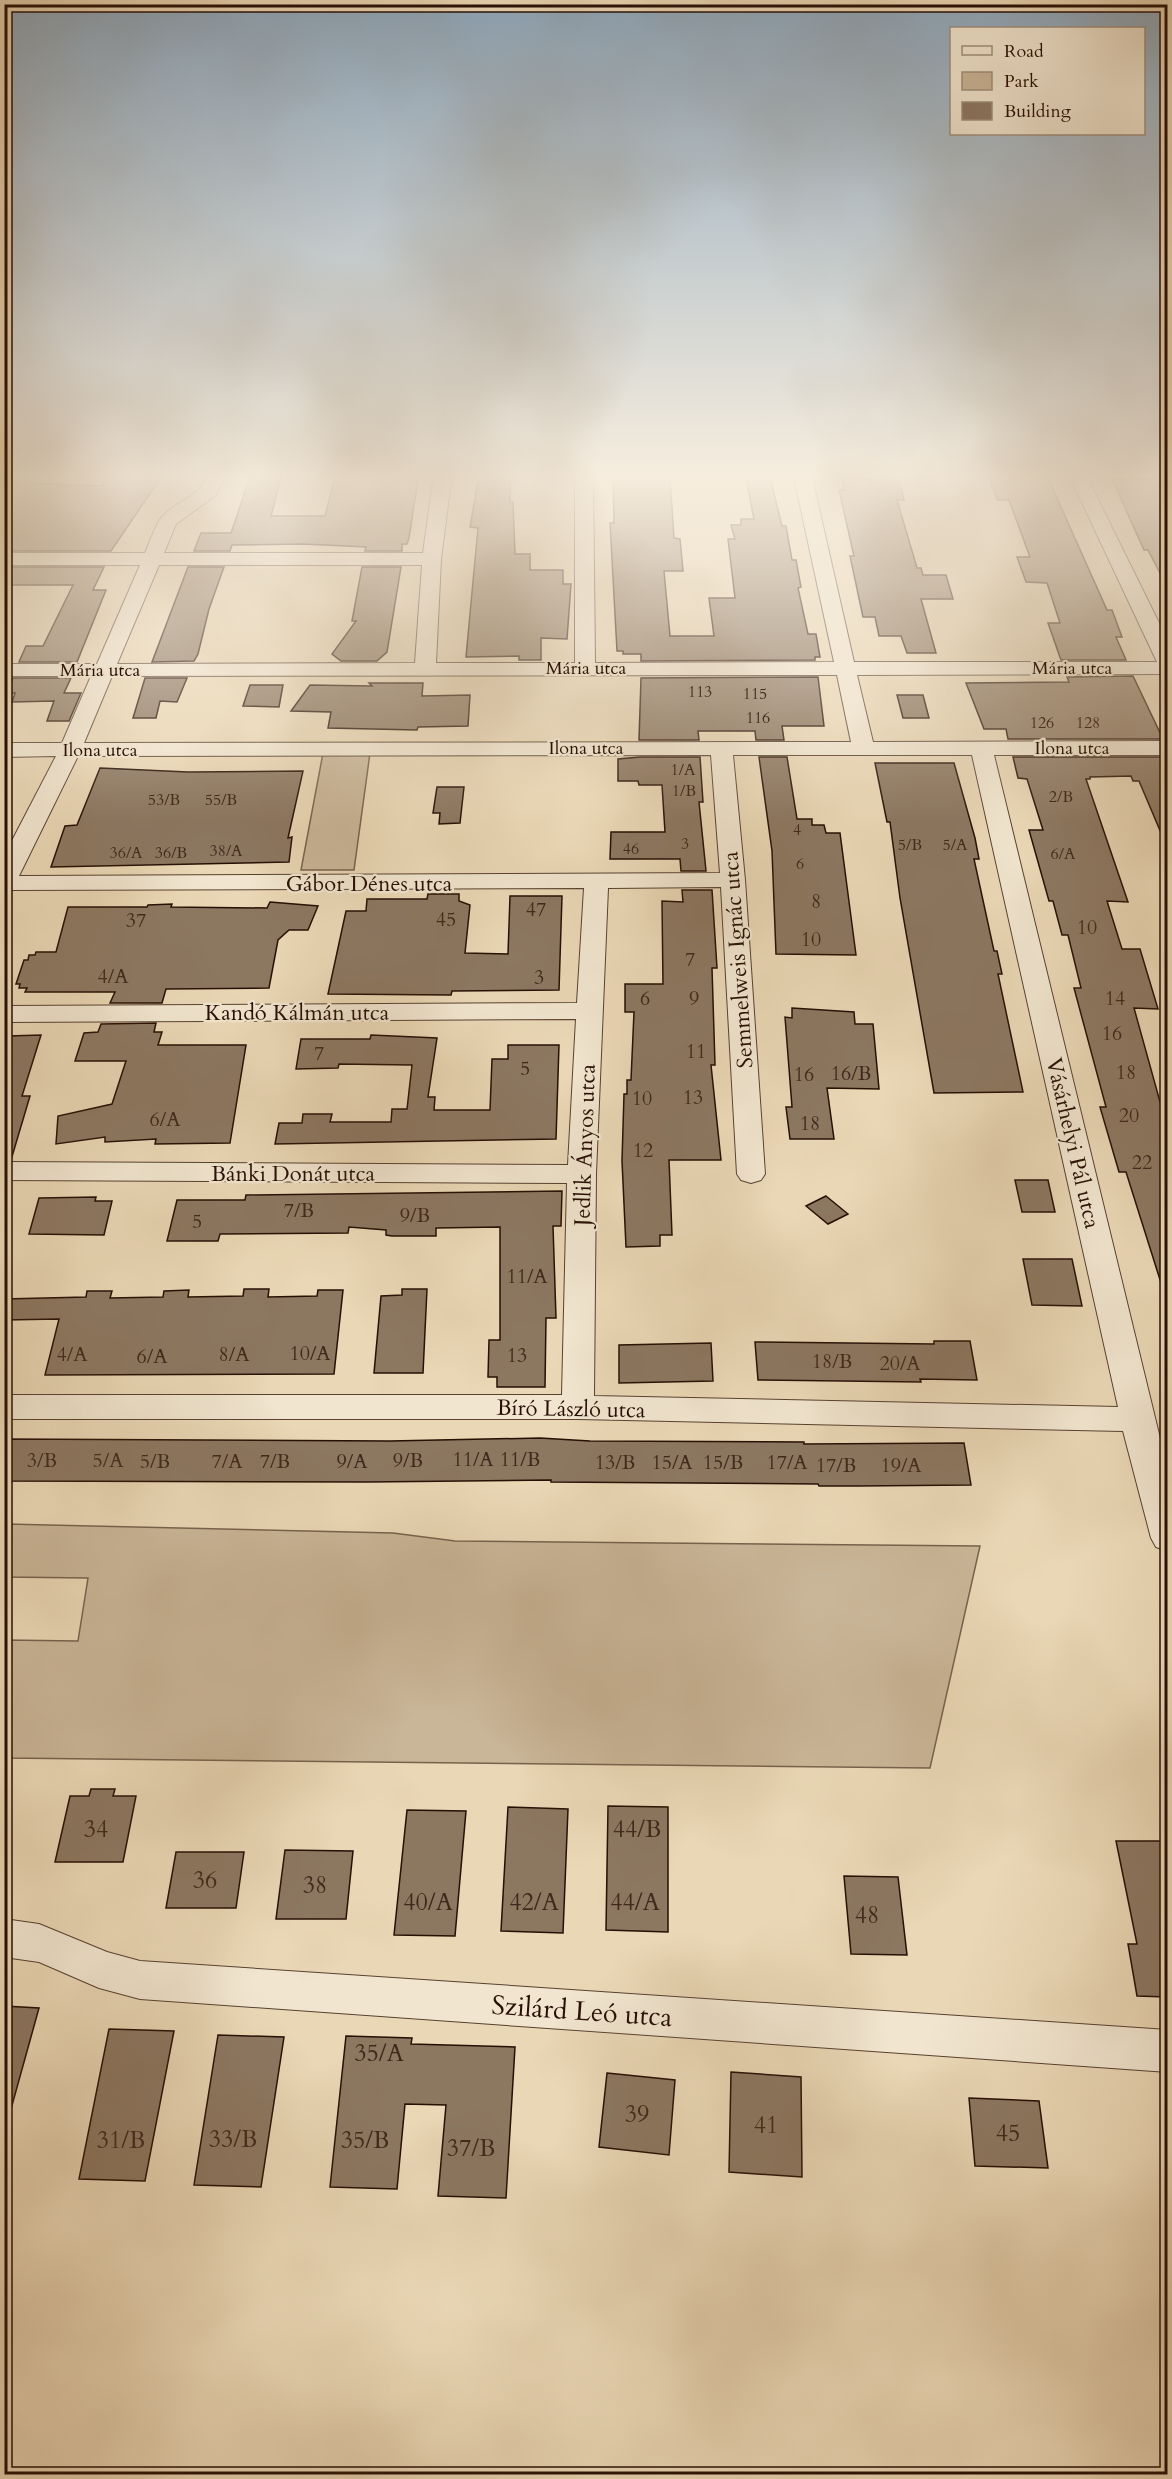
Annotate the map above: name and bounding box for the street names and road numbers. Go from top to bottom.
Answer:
street label: Mária utca [546,656,626,681]
street label: Mária utca [1032,656,1112,681]
street label: Mária utca [60,658,140,683]
street label: Ilona utca [549,736,624,761]
street label: Ilona utca [1035,736,1110,761]
street label: Ilona utca [63,738,138,763]
street label: Semmelweis Ignác utca [715,850,761,1069]
street label: Gábor Dénes utca [286,869,453,899]
street label: Kandó Kálmán utca [205,998,390,1028]
street label: Vásárhelyi Pál utca [1039,1055,1107,1232]
street label: Jedlik Ányos utca [567,1063,603,1230]
street label: Bánki Donát utca [211,1159,376,1189]
street label: Bíró László utca [496,1393,646,1425]
street label: Szilárd Leó utca [490,1987,674,2036]

